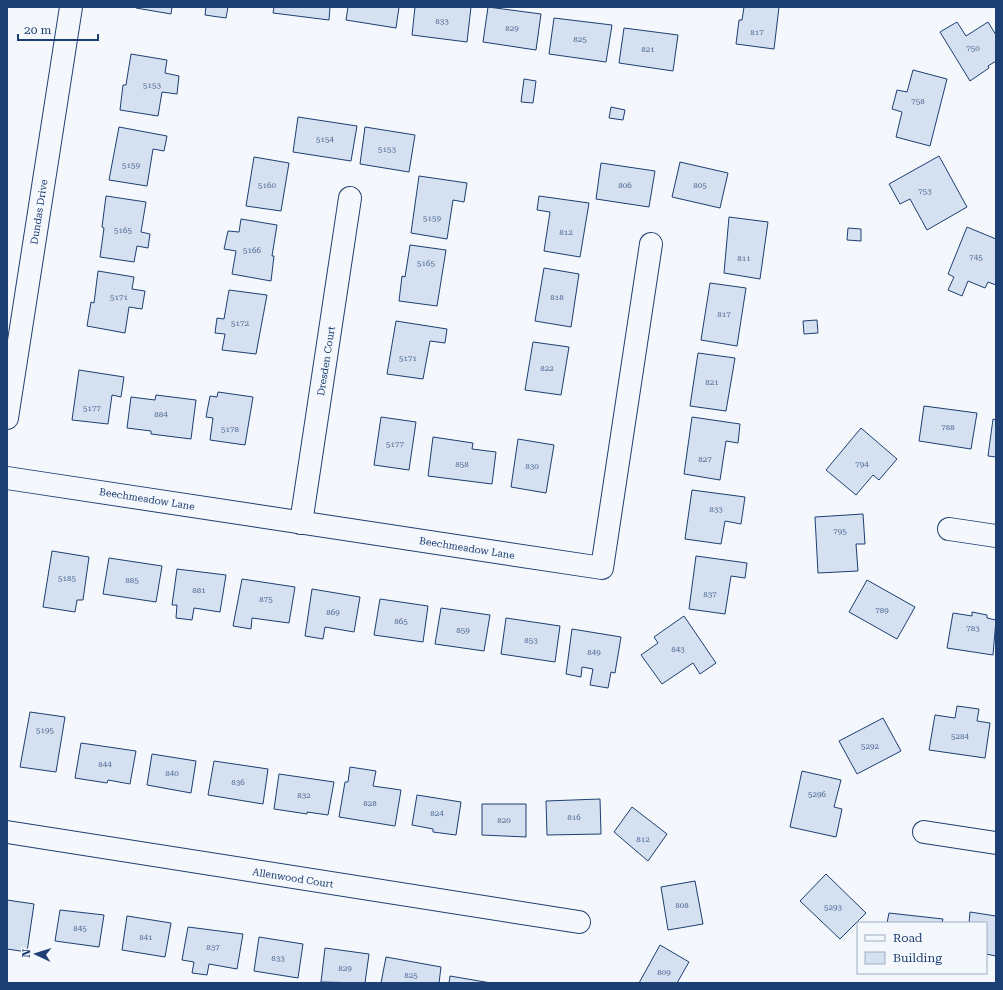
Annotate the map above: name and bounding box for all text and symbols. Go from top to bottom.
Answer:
scale bar [18,16,98,42]
house number: 833 [435,17,449,26]
text: 20 m [24,23,51,37]
house number: 829 [505,24,519,33]
house number: 817 [750,28,764,37]
house number: 825 [573,35,587,44]
house number: 750 [966,44,980,53]
house number: 821 [641,45,655,54]
house number: 5153 [143,81,161,90]
house number: 758 [911,97,925,106]
house number: 5154 [316,135,334,144]
house number: 5153 [378,145,396,154]
house number: 5159 [122,161,140,170]
street label: Dundas Drive [28,178,50,245]
house number: 5160 [258,181,276,190]
house number: 806 [618,181,632,190]
house number: 805 [693,181,707,190]
house number: 753 [918,187,932,196]
house number: 5159 [423,214,441,223]
house number: 5165 [114,226,132,235]
house number: 812 [559,228,573,237]
house number: 5166 [243,246,261,255]
house number: 745 [969,253,983,262]
house number: 811 [737,254,751,263]
house number: 5165 [417,259,435,268]
house number: 5171 [110,293,128,302]
house number: 818 [550,293,564,302]
house number: 817 [717,310,731,319]
house number: 5172 [231,319,249,328]
street label: Dresden Court [315,325,337,397]
house number: 5171 [399,354,417,363]
house number: 822 [540,364,554,373]
house number: 821 [705,378,719,387]
house number: 5177 [83,404,101,413]
house number: 884 [154,410,168,419]
house number: 788 [941,423,955,432]
house number: 5178 [221,425,239,434]
house number: 5177 [386,440,404,449]
house number: 827 [698,455,712,464]
house number: 858 [455,460,469,469]
house number: 794 [855,460,869,469]
house number: 830 [525,462,539,471]
street label: Beechmeadow Lane [98,486,196,512]
house number: 833 [709,505,723,514]
house number: 795 [833,527,847,536]
street label: Beechmeadow Lane [418,535,516,561]
house number: 5185 [58,574,76,583]
house number: 885 [125,576,139,585]
house number: 881 [192,586,206,595]
house number: 837 [703,590,717,599]
house number: 875 [259,595,273,604]
house number: 789 [875,606,889,615]
house number: 869 [326,608,340,617]
house number: 865 [394,617,408,626]
house number: 783 [966,624,980,633]
house number: 859 [456,626,470,635]
house number: 853 [524,636,538,645]
house number: 843 [671,645,685,654]
house number: 849 [587,648,601,657]
house number: 5195 [36,726,54,735]
house number: 5284 [951,732,969,741]
house number: 5292 [861,742,879,751]
house number: 844 [98,760,112,769]
house number: 840 [165,769,179,778]
house number: 836 [231,778,245,787]
house number: 5296 [808,790,826,799]
house number: 832 [297,791,311,800]
house number: 828 [363,799,377,808]
house number: 824 [430,809,444,818]
house number: 816 [567,813,581,822]
house number: 820 [497,816,511,825]
house number: 812 [636,835,650,844]
street label: Allenwood Court [252,866,335,890]
house number: 808 [675,901,689,910]
house number: 5293 [824,903,842,912]
legend [857,922,987,974]
house number: 845 [73,924,87,933]
text: Road [893,931,923,945]
house number: 841 [139,933,153,942]
north arrow [16,934,56,974]
house number: 837 [206,943,220,952]
text: N [20,948,33,958]
text: Building [893,951,942,965]
house number: 833 [271,954,285,963]
house number: 829 [338,964,352,973]
house number: 809 [657,968,671,977]
house number: 825 [404,971,418,980]

